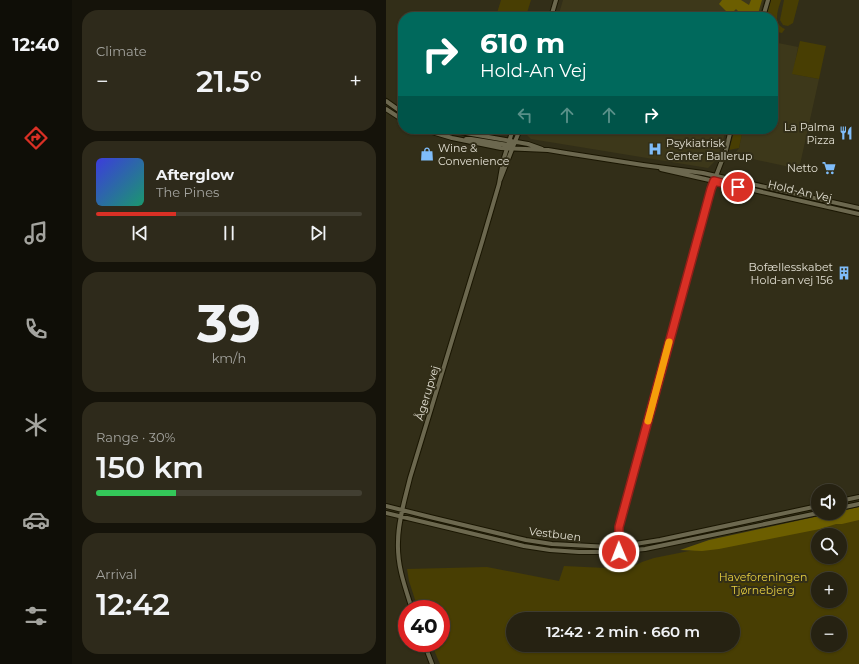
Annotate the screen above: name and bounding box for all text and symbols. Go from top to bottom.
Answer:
text: 610 m [480,26,565,60]
icon: right [414,28,466,80]
text: 12:40 [12,34,60,56]
text: Climate [96,43,147,59]
text: Hold-An Vej [480,60,587,82]
text: 21.5° [196,63,262,100]
text: − [96,68,109,95]
text: + [349,68,362,95]
icon: left [514,104,536,126]
icon: ahead [556,104,578,126]
icon: ahead [598,104,620,126]
icon: right [640,104,662,126]
place label: La Palma Pizza [784,120,835,147]
icon: directions [22,124,50,152]
restaurant icon: La Palma Pizza [838,125,854,141]
place label: Psykiatrisk Center Ballerup [666,136,752,163]
place label: Wine & Convenience [438,141,510,168]
hospital icon: Psykiatrisk Center Ballerup [647,141,663,157]
shop icon: Wine & Convenience [419,146,435,162]
supermarket icon: Netto [821,160,837,176]
place label: Netto [787,161,818,175]
text: Afterglow [156,165,234,184]
pin [721,170,755,204]
icon: arrive [727,176,749,198]
street label: Hold-An Vej [767,177,833,205]
text: The Pines [156,184,219,200]
icon: music [22,219,50,247]
icon: previous [129,222,151,244]
icon: pause [218,222,240,244]
icon: next [307,222,329,244]
place label: Bofællesskabet Hold-an vej 156 [749,260,834,287]
building icon: Bofællesskabet Hold-an vej 156 [836,265,852,281]
text: 39 [197,292,261,355]
icon: phone [22,315,50,343]
text: km/h [212,350,246,366]
street label: Ågerupvej [412,364,442,422]
icon: climate [22,411,50,439]
text: Range · 30% [96,429,175,445]
text: 150 km [96,449,204,486]
map controls [811,484,847,652]
button: sound [811,484,847,520]
icon: car [22,506,50,534]
street label: Vestbuen [528,524,582,544]
button: search [811,528,847,564]
position arrow [598,531,640,573]
text: Arrival [96,566,137,582]
park label: Haveforeningen Tjørnebjerg [719,570,807,597]
button: + [811,572,847,608]
text: 12:42 [96,586,170,623]
speed limit sign: 40 [398,600,450,652]
icon: filters [22,602,50,630]
button: − [811,616,847,652]
text: 12:42 · 2 min · 660 m [546,622,700,641]

